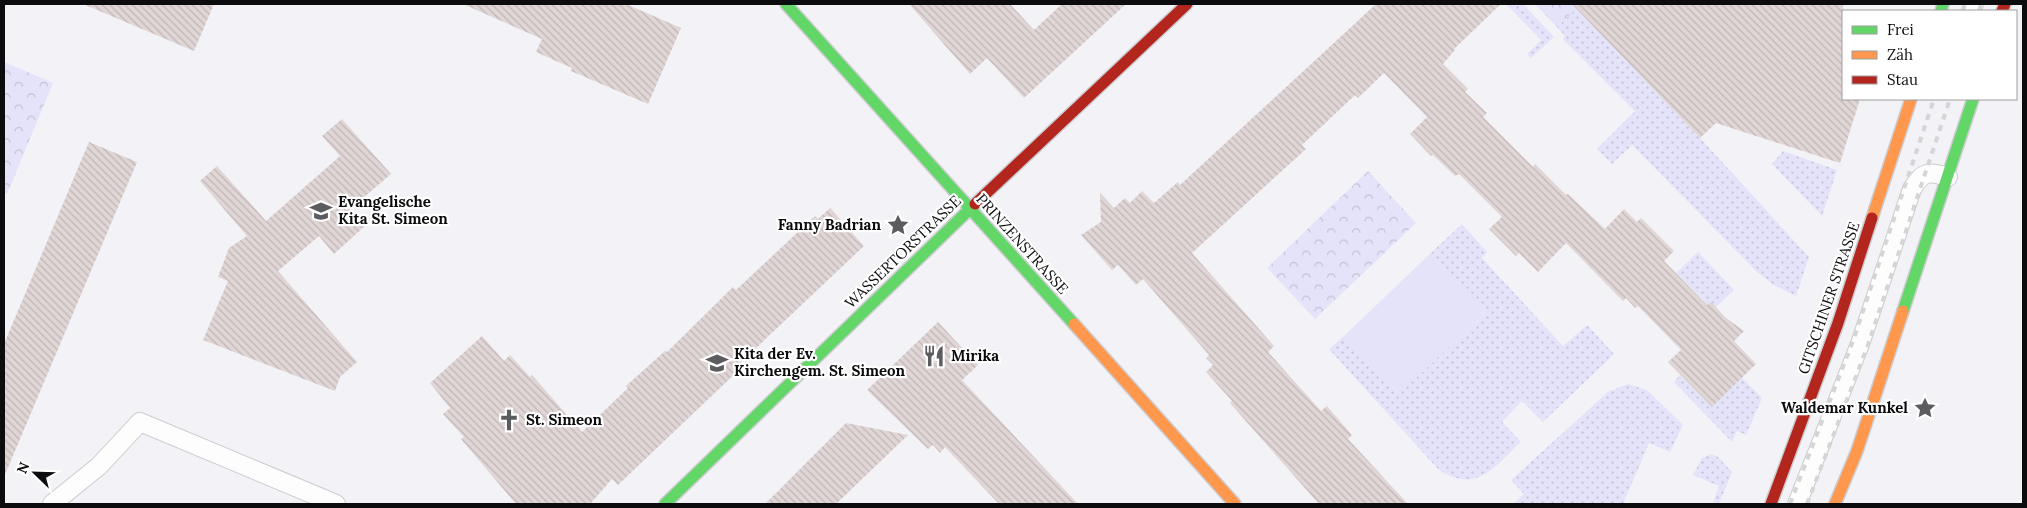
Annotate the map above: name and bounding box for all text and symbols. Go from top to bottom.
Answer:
legend [1842,10,2017,100]
text: Frei [1887,20,1914,39]
text: Zäh [1887,45,1913,64]
text: Stau [1887,70,1918,89]
street label: PRINZENSTRASSE [972,189,1073,298]
street label: WASSERTORSTRASSE [841,191,965,312]
place label: Evangelische Kita St. Simeon [338,192,448,228]
school or university icon: Evangelische Kita St. Simeon [308,198,334,224]
place icon: Fanny Badrian [885,212,911,238]
place label: Fanny Badrian [778,215,881,234]
street label: GITSCHINER STRASSE [1794,219,1864,377]
restaurant icon: Mirika [921,343,947,369]
place label: Kita der Ev. Kirchengem. St. Simeon [734,344,906,380]
place label: Mirika [951,346,999,365]
school or university icon: Kita der Ev. Kirchengem. St. Simeon [704,350,730,376]
place icon: Waldemar Kunkel [1912,395,1938,421]
place label: Waldemar Kunkel [1781,398,1908,417]
church icon: St. Simeon [496,407,522,433]
place label: St. Simeon [526,410,603,429]
north arrow [10,448,60,498]
text: N [13,459,34,476]

